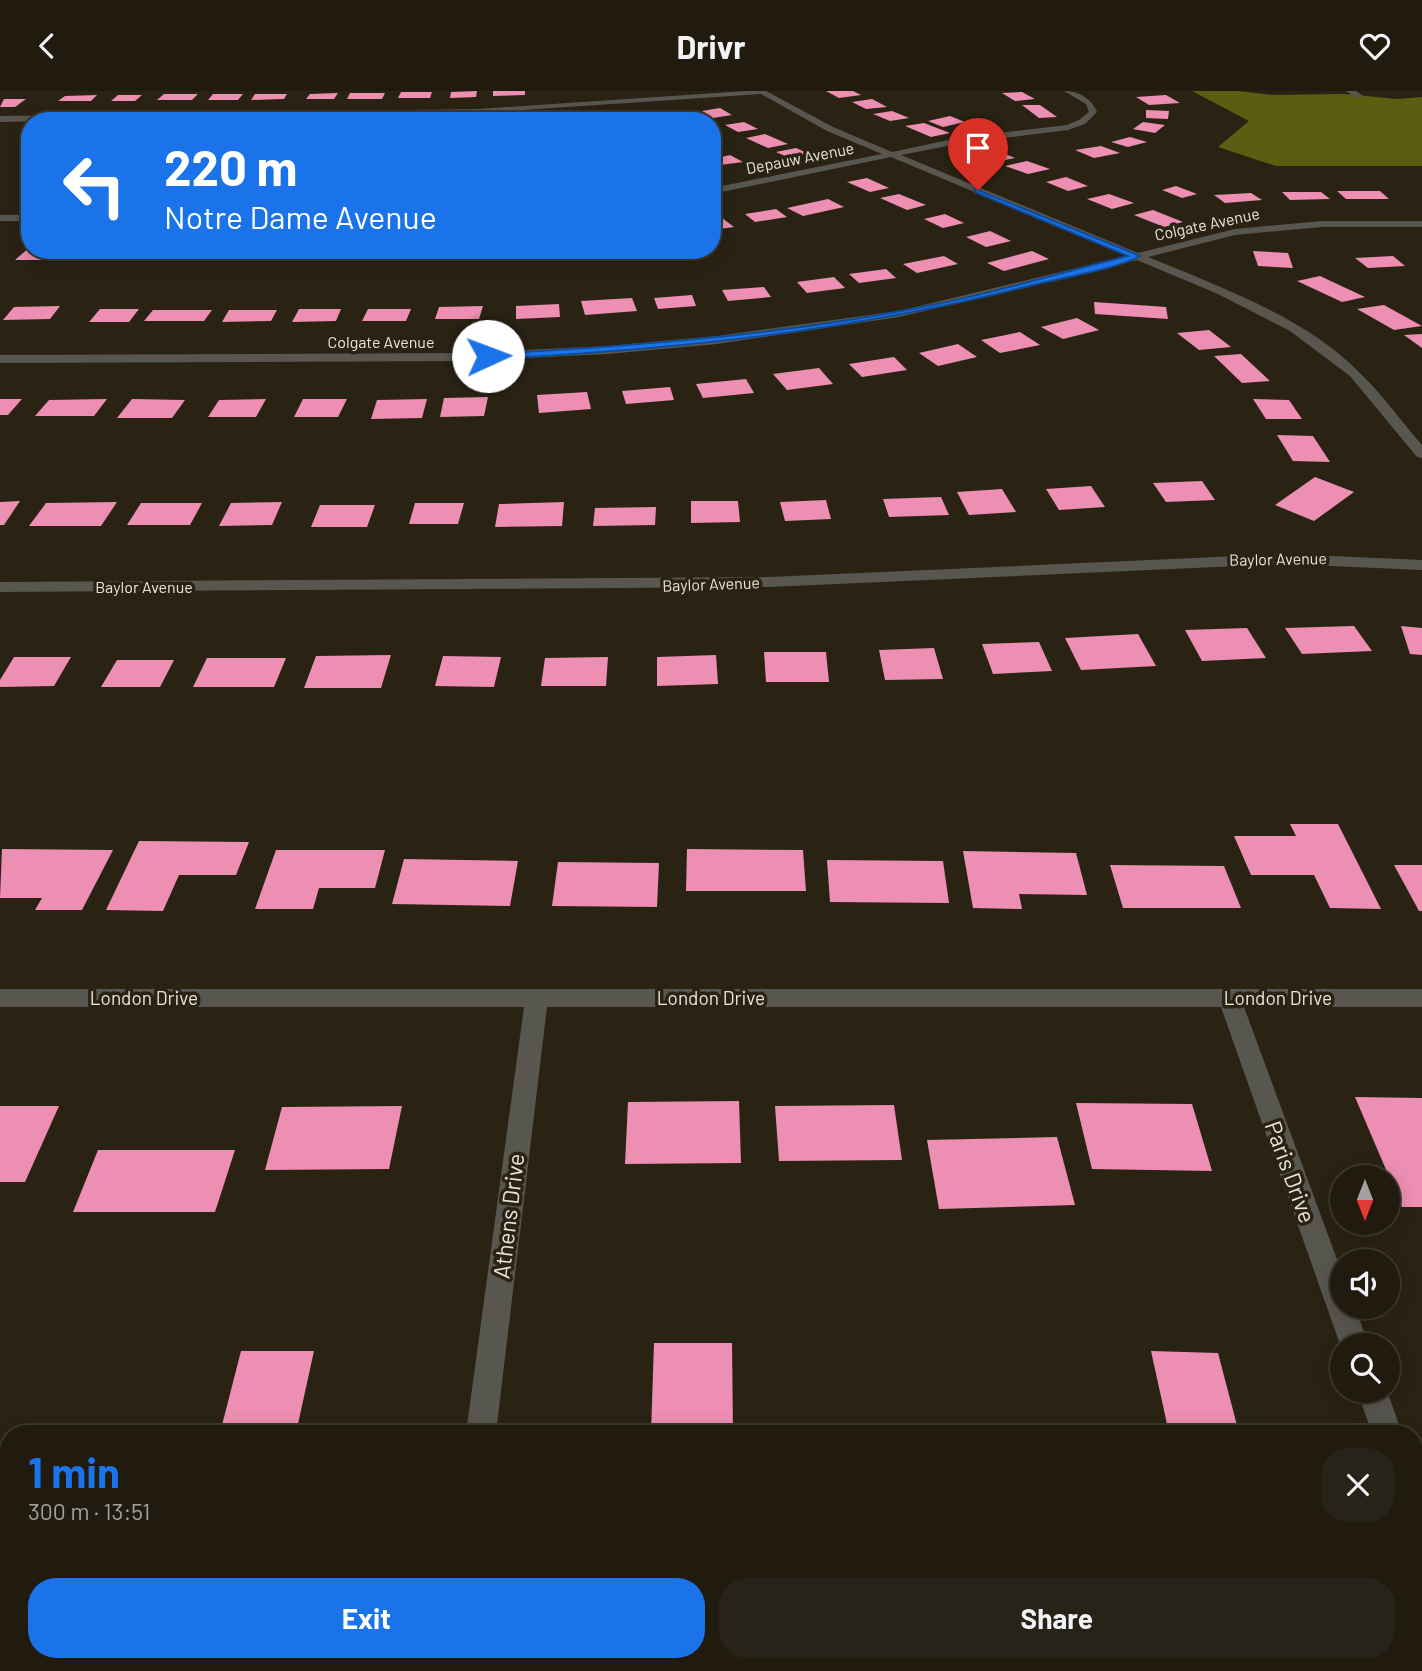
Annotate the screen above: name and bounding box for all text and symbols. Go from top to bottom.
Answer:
icon: back [28,27,66,65]
text: Drivr [676,27,746,65]
icon: heart [1356,27,1394,65]
pin [948,118,1008,190]
icon: arrive [959,129,997,167]
text: 220 m [164,137,298,196]
street label: Depauw Avenue [744,138,856,177]
icon: left [49,140,140,231]
text: Notre Dame Avenue [164,197,437,235]
street label: Colgate Avenue [1153,203,1261,244]
position arrow [451,319,525,393]
street label: Colgate Avenue [328,332,434,351]
street label: Baylor Avenue [1229,548,1327,569]
street label: Baylor Avenue [662,572,760,595]
street label: Baylor Avenue [95,577,193,596]
street label: London Drive [90,986,198,1009]
street label: London Drive [657,986,765,1009]
street label: London Drive [1224,986,1332,1009]
street label: Paris Drive [1260,1117,1322,1226]
street label: Athens Drive [486,1152,530,1280]
north arrow [1330,1165,1400,1235]
map controls [1330,1165,1400,1403]
button: sound [1330,1249,1400,1319]
button: search [1330,1333,1400,1403]
text: 1 min [28,1446,120,1496]
button: close [1321,1448,1395,1522]
text: 300 m · 13:51 [28,1497,150,1525]
button: Exit [28,1578,705,1658]
button: Share [719,1578,1395,1658]

